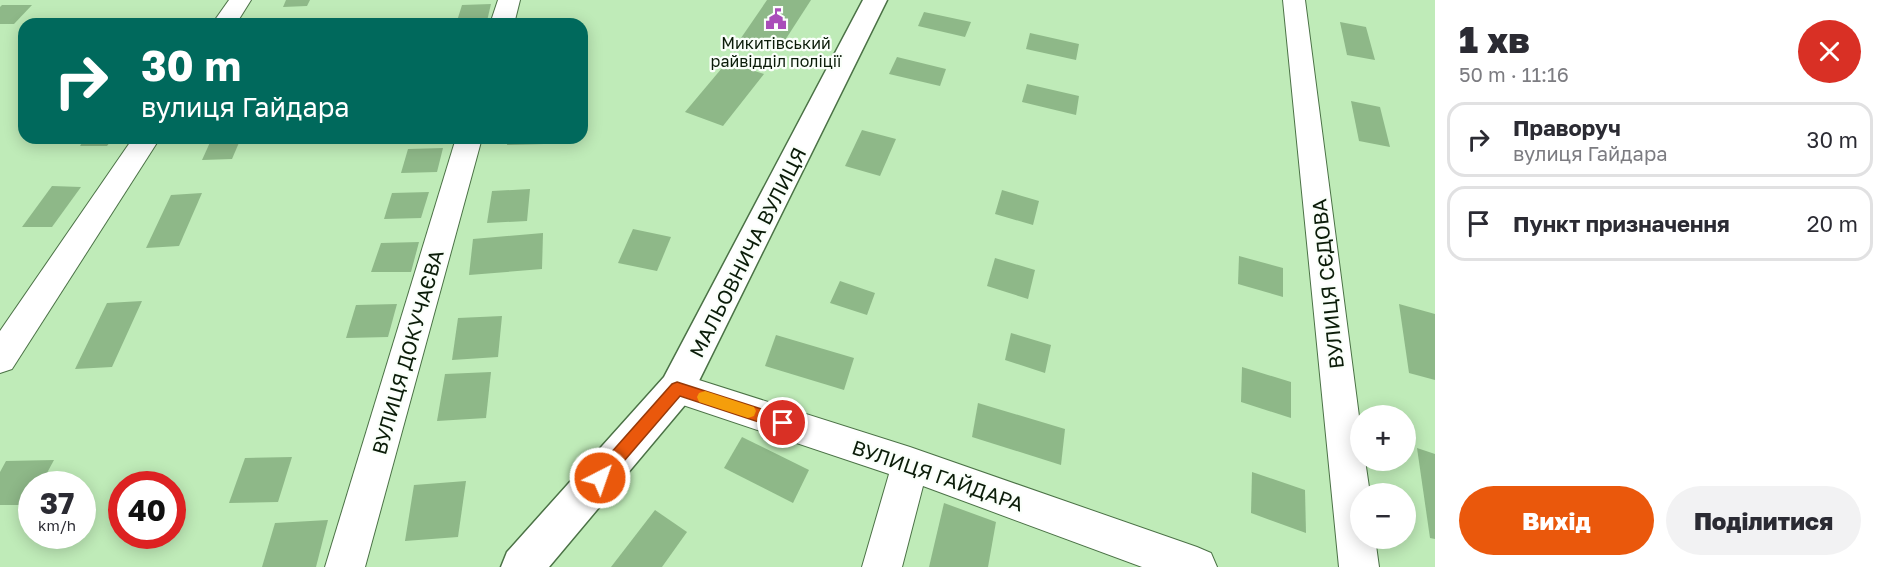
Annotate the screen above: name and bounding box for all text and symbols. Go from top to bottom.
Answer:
public building icon: Микитівський райвідділ поліції [764,7,788,31]
text: 1 хв [1459,18,1530,61]
button: close [1798,20,1861,83]
place label: Микитівський райвідділ поліції [711,33,842,71]
text: 30 m [141,40,241,90]
icon: right [42,42,120,120]
text: 50 m · 11:16 [1459,62,1569,86]
text: вулиця Гайдара [141,91,350,123]
text: Праворуч [1513,114,1621,141]
icon: right [1462,123,1495,156]
text: 30 m [1807,126,1858,153]
text: вулиця Гайдара [1513,141,1668,165]
street label: МАЛЬОВНИЧА ВУЛИЦЯ [684,143,810,361]
street label: ВУЛИЦЯ СЄДОВА [1306,198,1348,370]
icon: arrive [1462,207,1495,240]
text: Пункт призначення [1513,210,1730,237]
text: 20 m [1807,210,1858,237]
street label: ВУЛИЦЯ ДОКУЧАЄВА [366,247,448,457]
pin [757,397,808,448]
map controls [1350,405,1416,549]
button: + [1350,405,1416,471]
icon: arrive [766,406,799,439]
street label: ВУЛИЦЯ ГАЙДАРА [849,434,1027,516]
position arrow [568,446,632,510]
speed limit sign: 40 [108,471,186,549]
button: − [1350,483,1416,549]
text: 37 [40,485,74,521]
button: Вихід [1459,486,1654,555]
button: Поділитися [1666,486,1861,555]
text: km/h [38,516,76,534]

